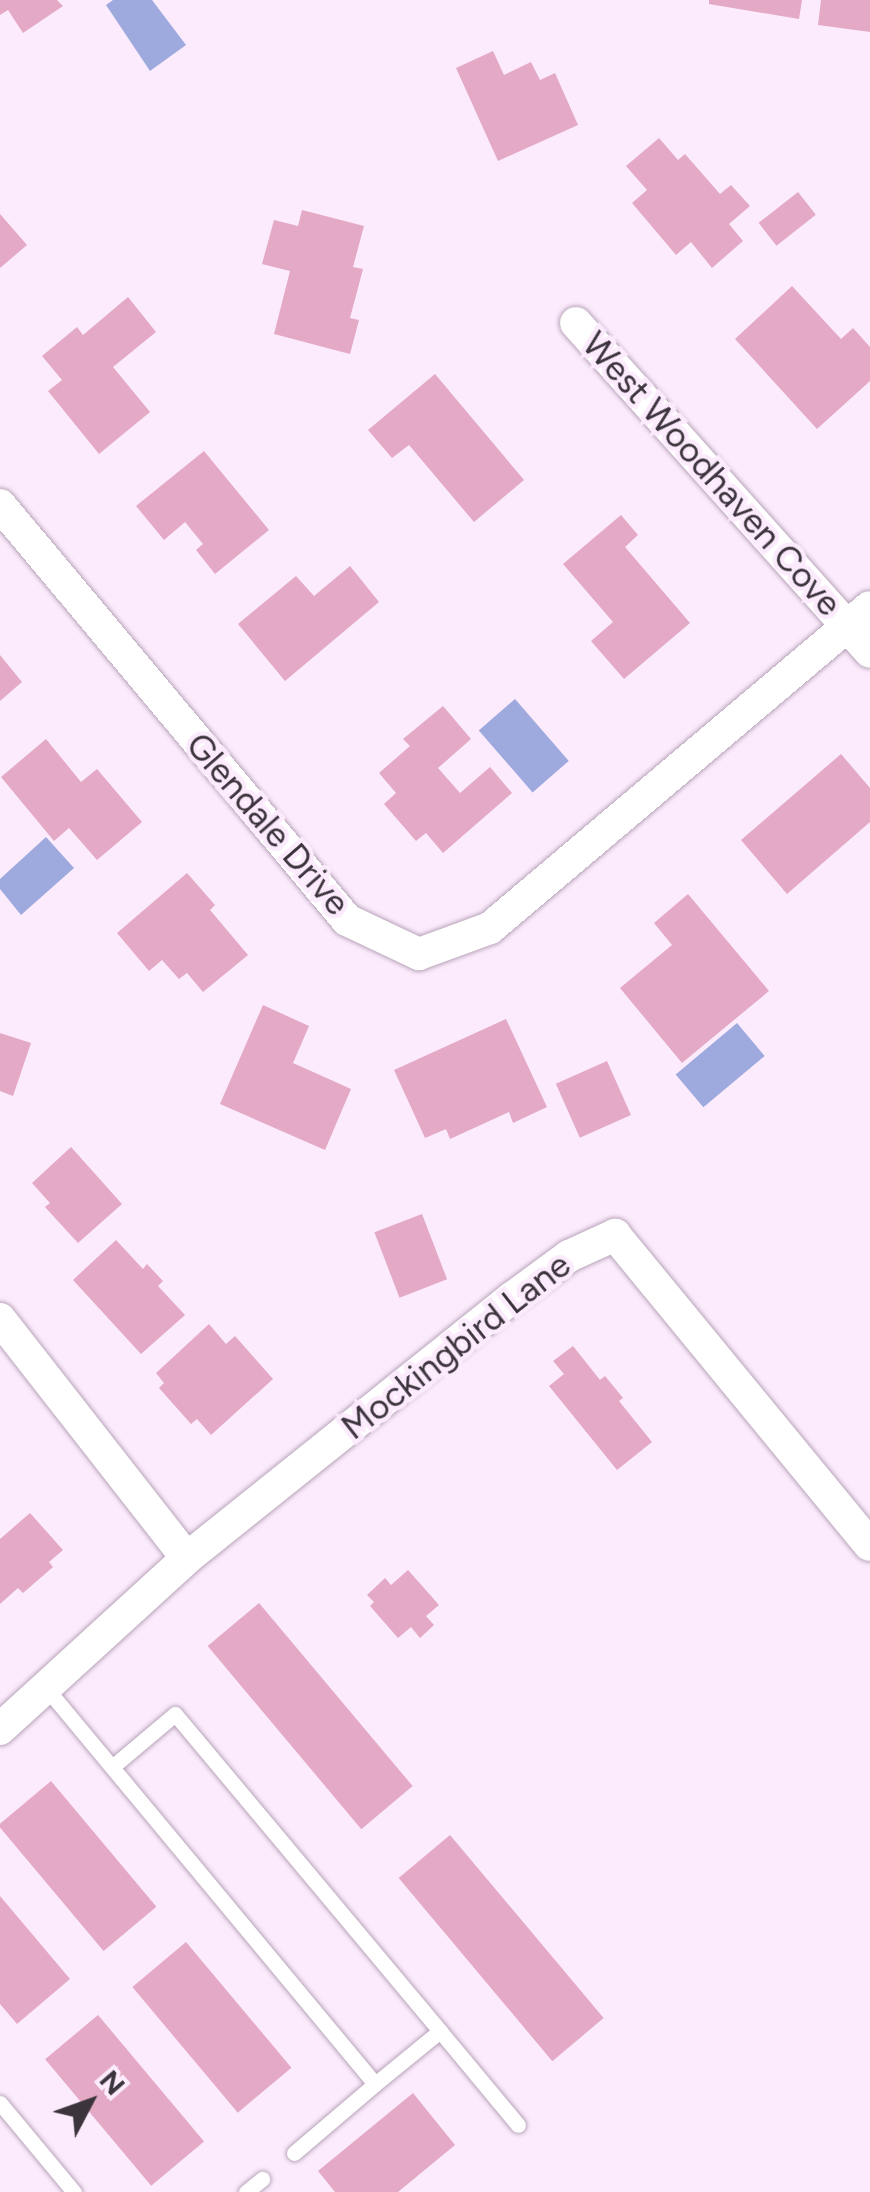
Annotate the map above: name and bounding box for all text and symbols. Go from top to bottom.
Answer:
street label: West Woodhaven Cove [574,324,850,624]
street label: Glendale Drive [177,724,359,924]
street label: Mockingbird Lane [333,1244,579,1448]
north arrow [40,2052,140,2152]
text: N [93,2063,133,2102]

